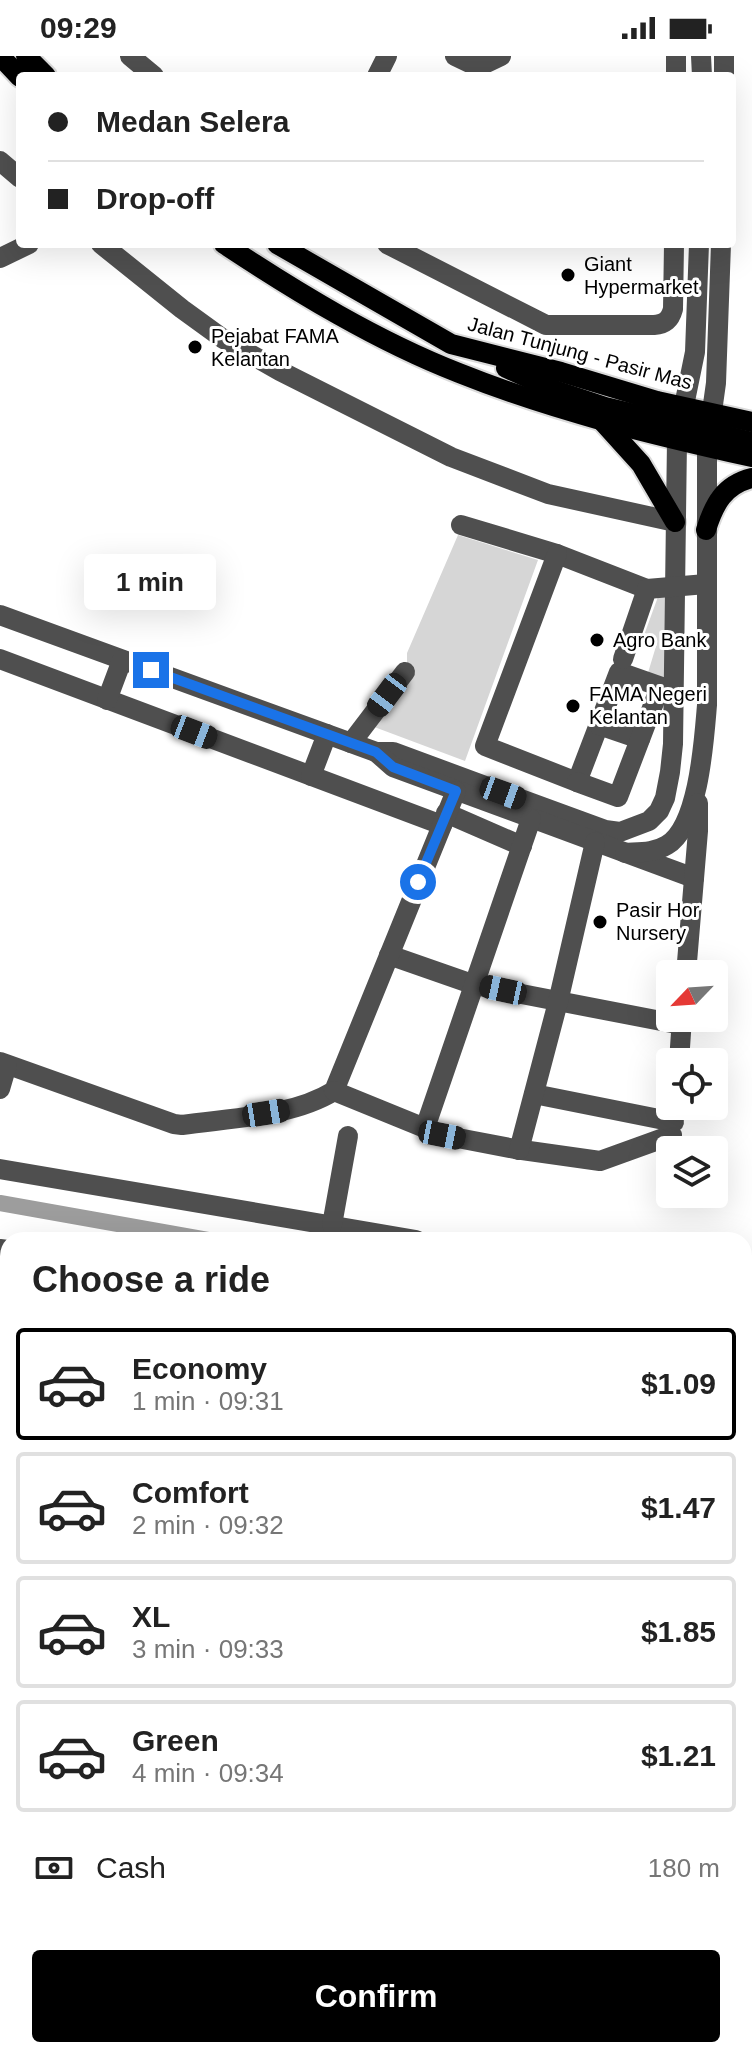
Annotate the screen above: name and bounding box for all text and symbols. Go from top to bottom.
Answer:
text: 09:29 [40,11,117,44]
text: Medan Selera [96,105,289,138]
text: Drop-off [96,182,214,215]
place label: Giant Hypermarket [584,253,699,298]
marker: Giant Hypermarket [559,266,577,284]
street label: Jalan Tunjung - Pasir Mas [465,312,695,394]
place label: Pejabat FAMA Kelantan [211,325,340,370]
marker: Pejabat FAMA Kelantan [186,338,204,356]
callout: 1 min [85,554,217,610]
text: 1 min [116,567,184,597]
place label: Agro Bank [613,629,707,651]
marker: Agro Bank [588,631,606,649]
route end [133,652,169,688]
car [363,669,411,721]
place label: FAMA Negeri Kelantan [589,683,707,728]
marker: FAMA Negeri Kelantan [564,697,582,715]
car [167,712,221,752]
car [476,774,530,812]
route start [400,864,436,900]
place label: Pasir Hor Nursery [616,899,700,944]
marker: Pasir Hor Nursery [591,913,609,931]
north arrow [656,960,728,1032]
map controls [656,960,728,1208]
car [477,973,529,1007]
button: locate [656,1048,728,1120]
car [240,1097,292,1129]
car [416,1119,468,1151]
button: layers [656,1136,728,1208]
text: Choose a ride [32,1259,270,1300]
icon: car [36,1348,108,1420]
text: Economy [132,1352,267,1385]
text: $1.09 [641,1367,716,1400]
text: 1 min · 09:31 [132,1386,284,1416]
icon: car [36,1472,108,1544]
text: Comfort [132,1476,249,1509]
text: $1.47 [641,1491,716,1524]
text: 2 min · 09:32 [132,1510,284,1540]
icon: car [36,1596,108,1668]
text: XL [132,1600,170,1633]
text: $1.85 [641,1615,716,1648]
text: 3 min · 09:33 [132,1634,284,1664]
icon: car [36,1720,108,1792]
text: Green [132,1724,219,1757]
text: $1.21 [641,1739,716,1772]
text: 4 min · 09:34 [132,1758,284,1788]
icon: cash [32,1846,76,1890]
text: Cash [96,1851,166,1884]
text: 180 m [648,1853,720,1883]
button: Confirm [32,1950,720,2042]

